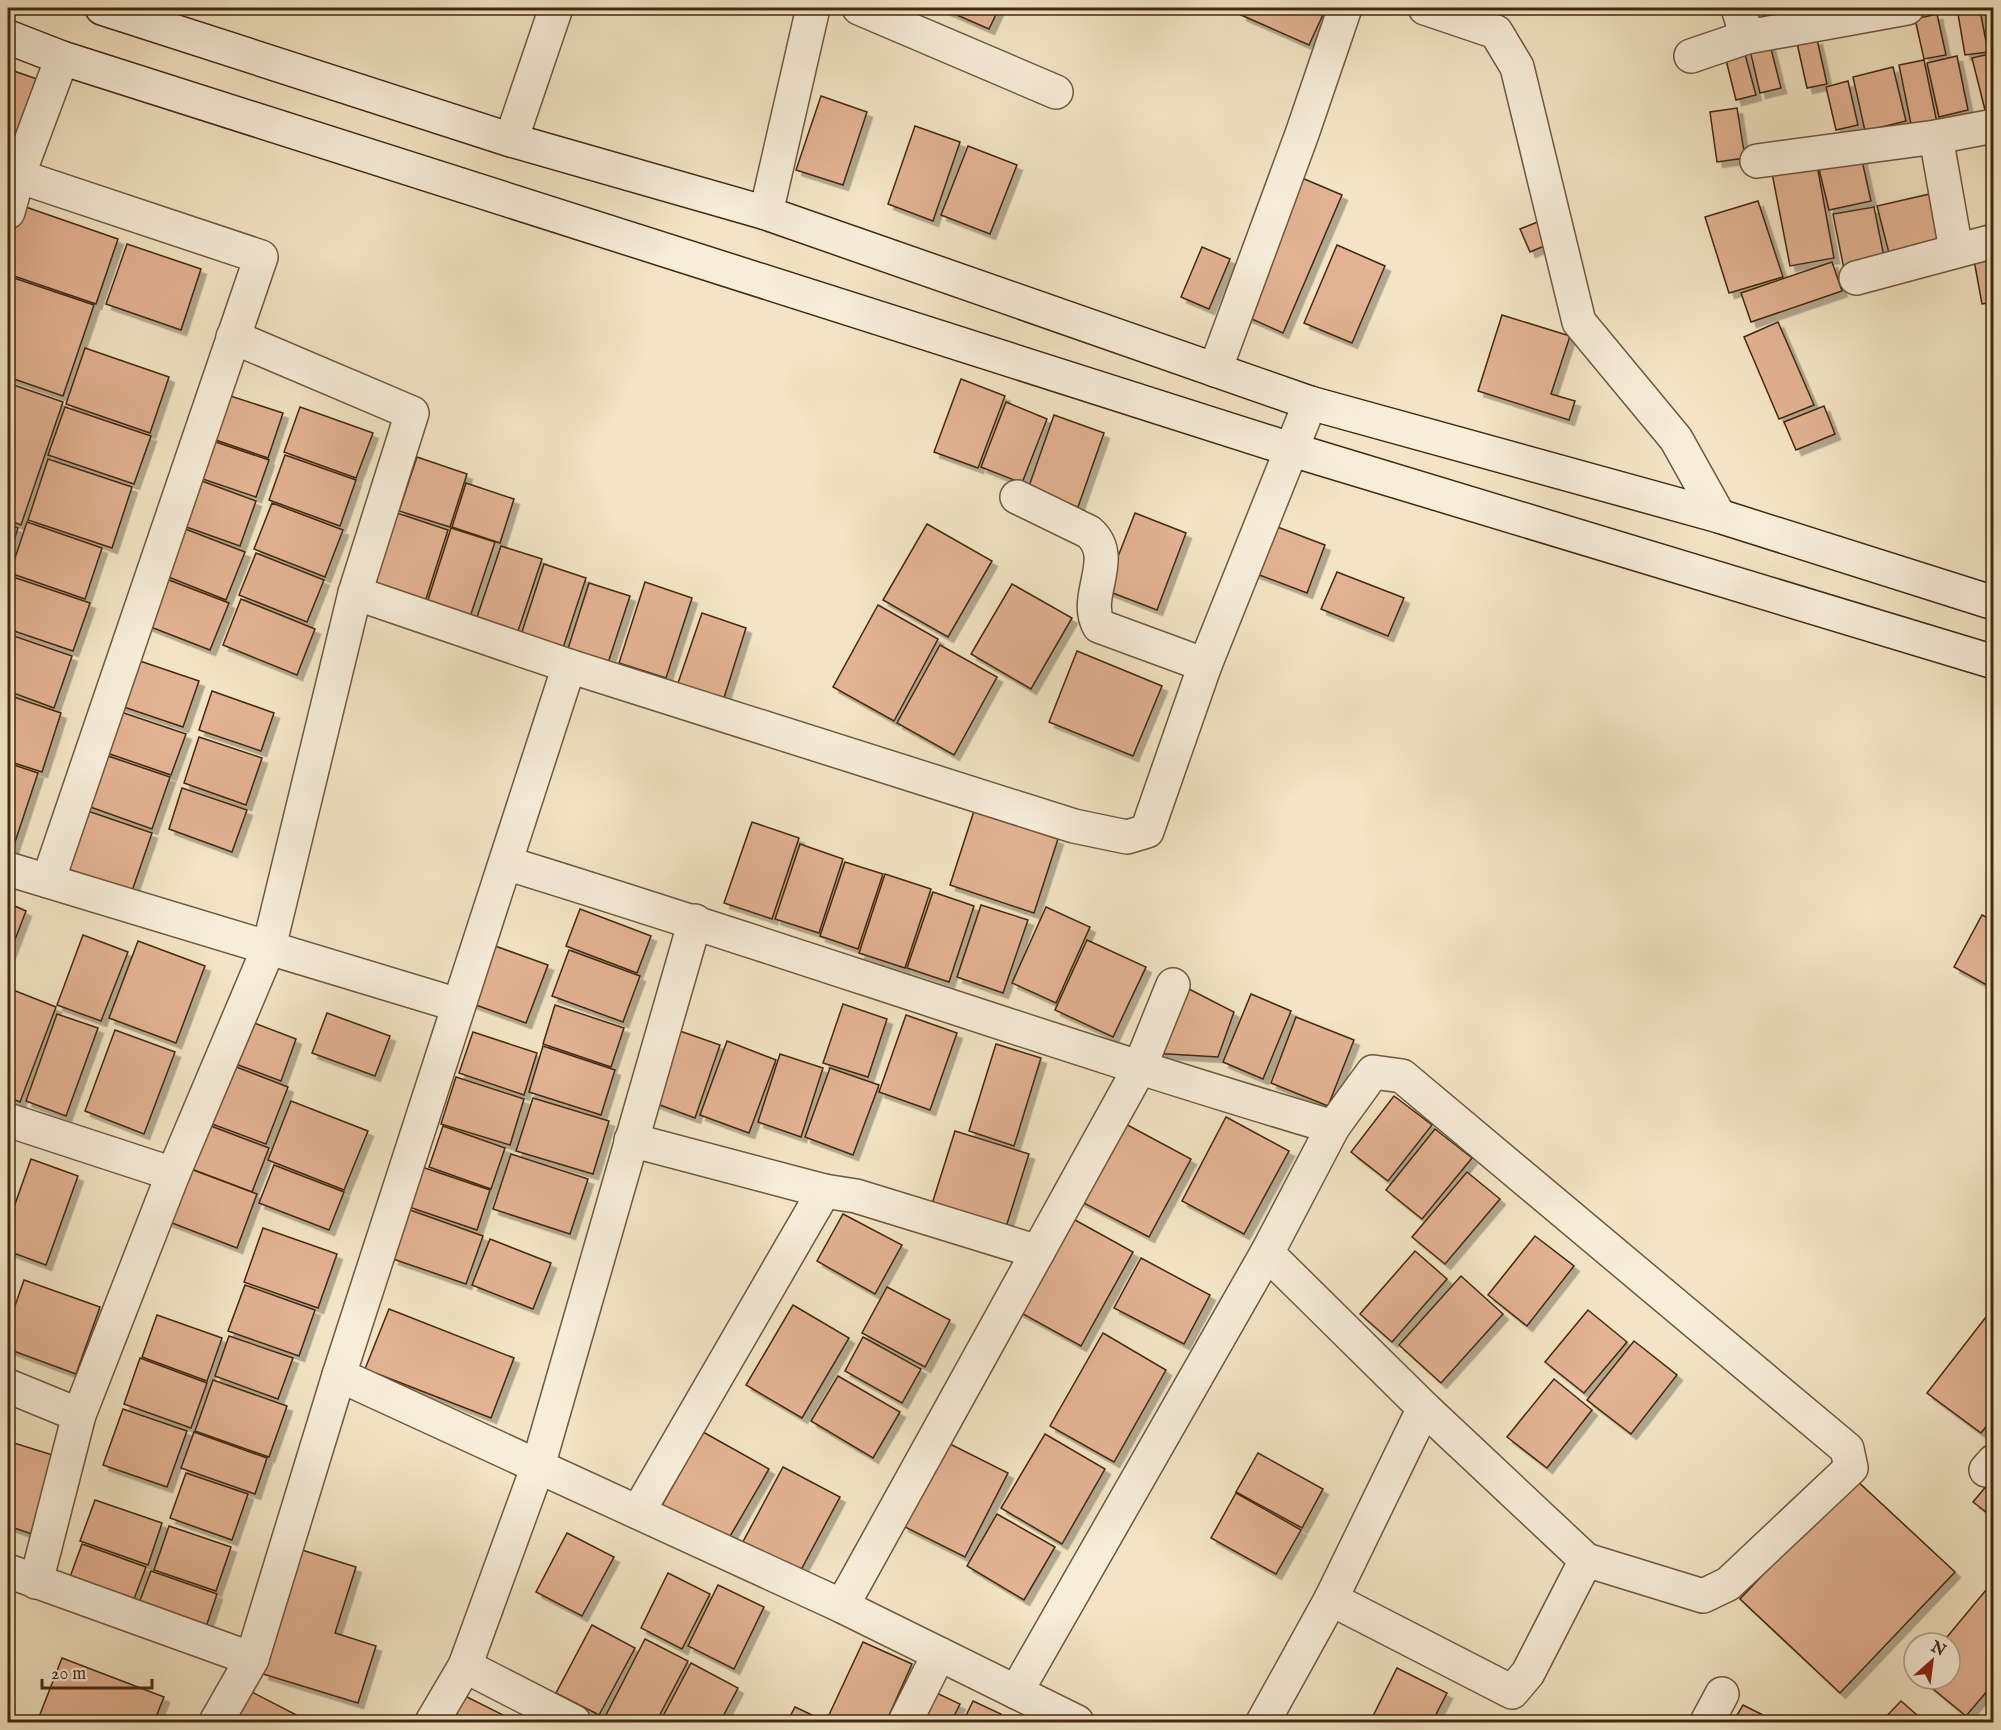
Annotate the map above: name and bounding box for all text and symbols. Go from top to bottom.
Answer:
north arrow [1902,1631,1962,1691]
text: N [1926,1637,1949,1662]
scale bar [42,1652,152,1690]
text: 20 m [51,1663,86,1686]

